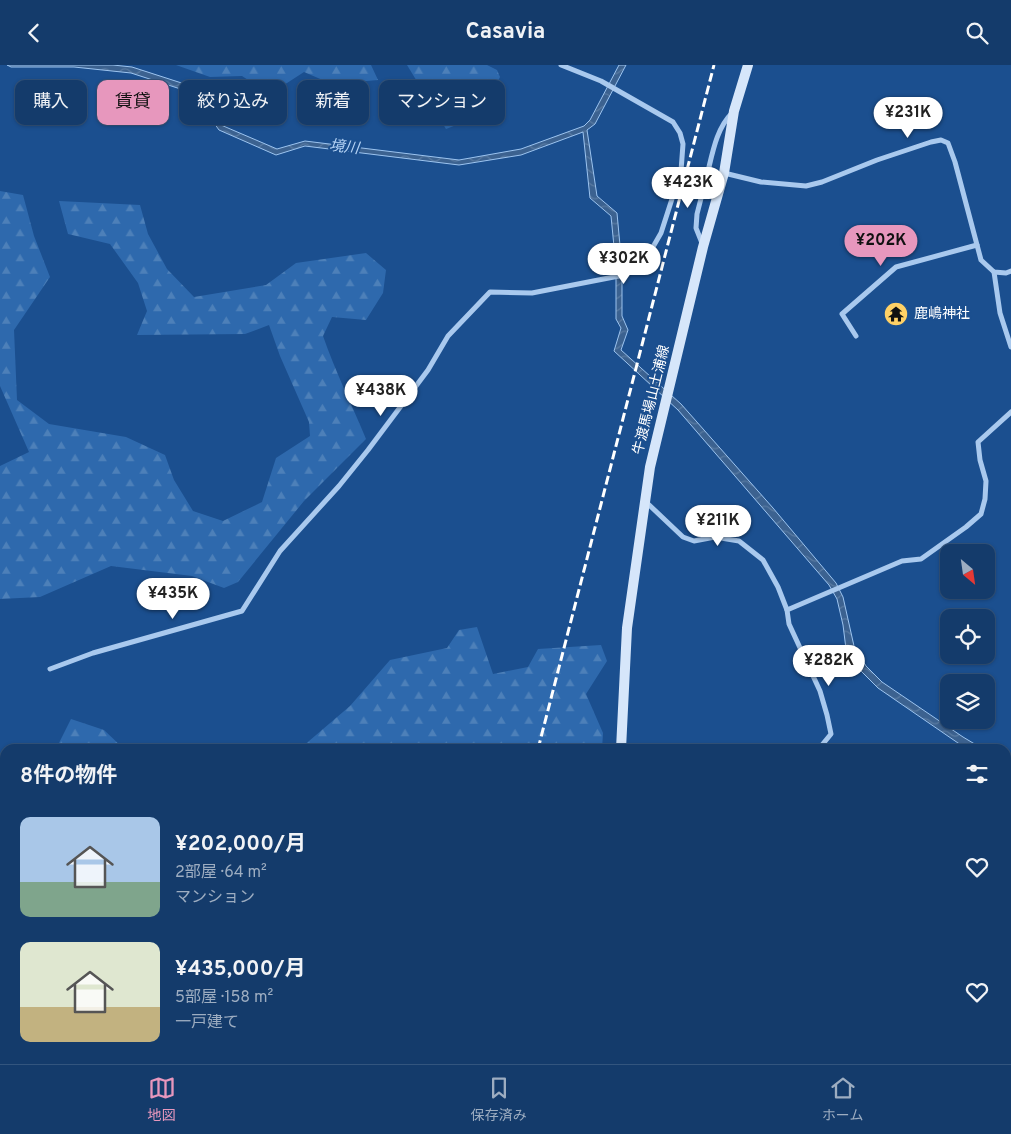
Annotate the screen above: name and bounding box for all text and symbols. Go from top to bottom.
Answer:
icon: back [20,19,48,47]
text: Casavia [466,19,545,46]
icon: search [963,19,991,47]
chip: 購入 [15,80,87,125]
chip: 賃貸 [97,80,169,125]
chip: 絞り込み [179,80,287,125]
chip: 新着 [297,80,369,125]
chip: マンション [379,80,505,125]
pin: ¥231K [873,97,943,139]
text: ¥231K [885,103,931,123]
water label: 境川 [328,137,362,160]
pin: ¥423K [653,167,723,209]
text: ¥423K [663,173,713,193]
pin: ¥202K [846,225,916,267]
text: ¥202K [855,231,907,251]
pin: ¥302K [589,243,659,285]
text: ¥302K [599,249,649,269]
temple icon: 鹿嶋神社 [883,301,909,327]
place label: 鹿嶋神社 [914,305,970,323]
street label: 牛渡馬場山土浦線 [630,344,674,456]
pin: ¥438K [346,375,416,417]
text: ¥438K [356,381,406,401]
pin: ¥211K [683,505,753,547]
text: ¥211K [696,511,740,531]
north arrow [940,544,995,599]
map controls [940,544,995,729]
pin: ¥435K [138,577,208,620]
text: ¥435K [148,584,198,604]
button: locate [940,609,995,664]
pin: ¥282K [794,645,864,687]
text: ¥282K [804,651,854,671]
button: layers [940,674,995,729]
icon: filters [963,760,991,788]
text: 8件の物件 [20,763,117,790]
text: ¥202,000/月 [175,831,306,858]
icon: home [60,837,120,897]
icon: heart [963,853,991,881]
text: 2部屋 · 64 m² [175,863,267,883]
text: マンション [175,888,255,908]
text: ¥435,000/月 [175,956,305,983]
icon: home [60,962,120,1022]
icon: heart [963,978,991,1006]
text: 5部屋 · 158 m² [175,988,273,1008]
text: 一戸建て [175,1013,239,1033]
tab: 地図 [148,1074,176,1125]
tab: 保存済み [471,1074,527,1125]
tab: ホーム [822,1074,863,1125]

